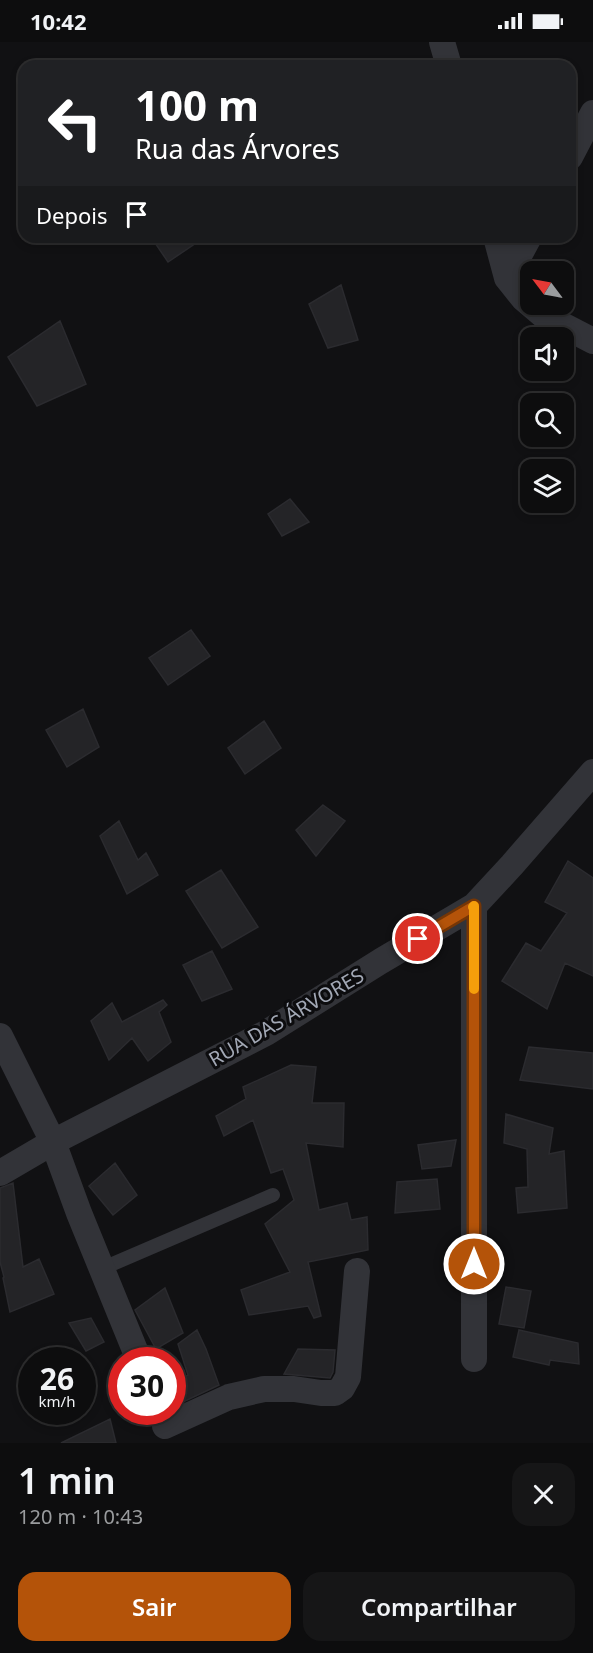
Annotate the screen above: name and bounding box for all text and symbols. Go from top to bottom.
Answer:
text: 10:42 [30,6,87,36]
text: 100 m [135,76,259,133]
icon: left [36,84,114,162]
text: Rua das Árvores [135,130,340,167]
icon: arrive [120,198,153,231]
text: Depois [36,200,108,230]
north arrow [520,261,574,315]
map controls [520,261,574,513]
button: sound [520,327,574,381]
button: search [520,393,574,447]
button: layers [520,459,574,513]
pin [392,913,443,964]
icon: arrive [401,922,434,955]
street label: RUA DAS ÁRVORES [203,962,369,1072]
position arrow [442,1232,506,1296]
speed limit sign: 30 [108,1347,186,1425]
text: 26 [40,1358,74,1399]
text: km/h [39,1391,75,1411]
text: 1 min [18,1456,116,1505]
button: close [512,1463,575,1526]
text: 120 m · 10:43 [18,1503,143,1530]
button: Sair [18,1572,291,1641]
button: Compartilhar [303,1572,575,1641]

